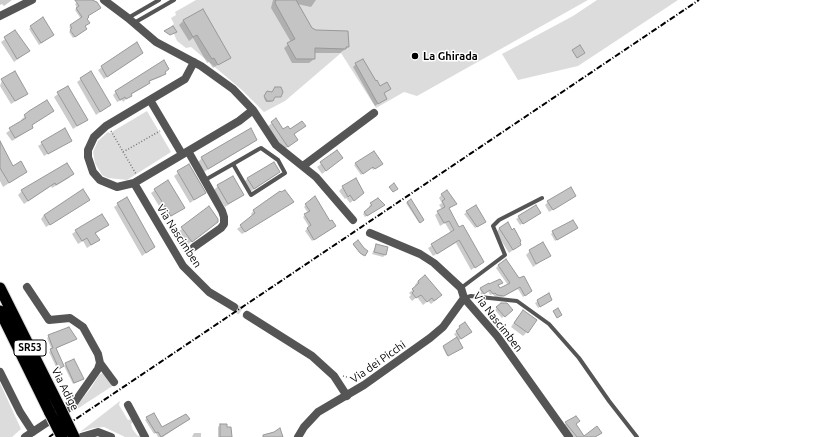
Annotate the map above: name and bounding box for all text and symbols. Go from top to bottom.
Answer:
place label: La Ghirada [423,49,478,63]
marker: La Ghirada [410,51,420,61]
street label: Via Nascimben [154,202,204,270]
street label: Via Nascimben [470,289,526,355]
street label: Via dei Picchi [348,338,408,386]
road number: SR53 [14,340,46,356]
street label: Via Adige [48,365,82,413]

